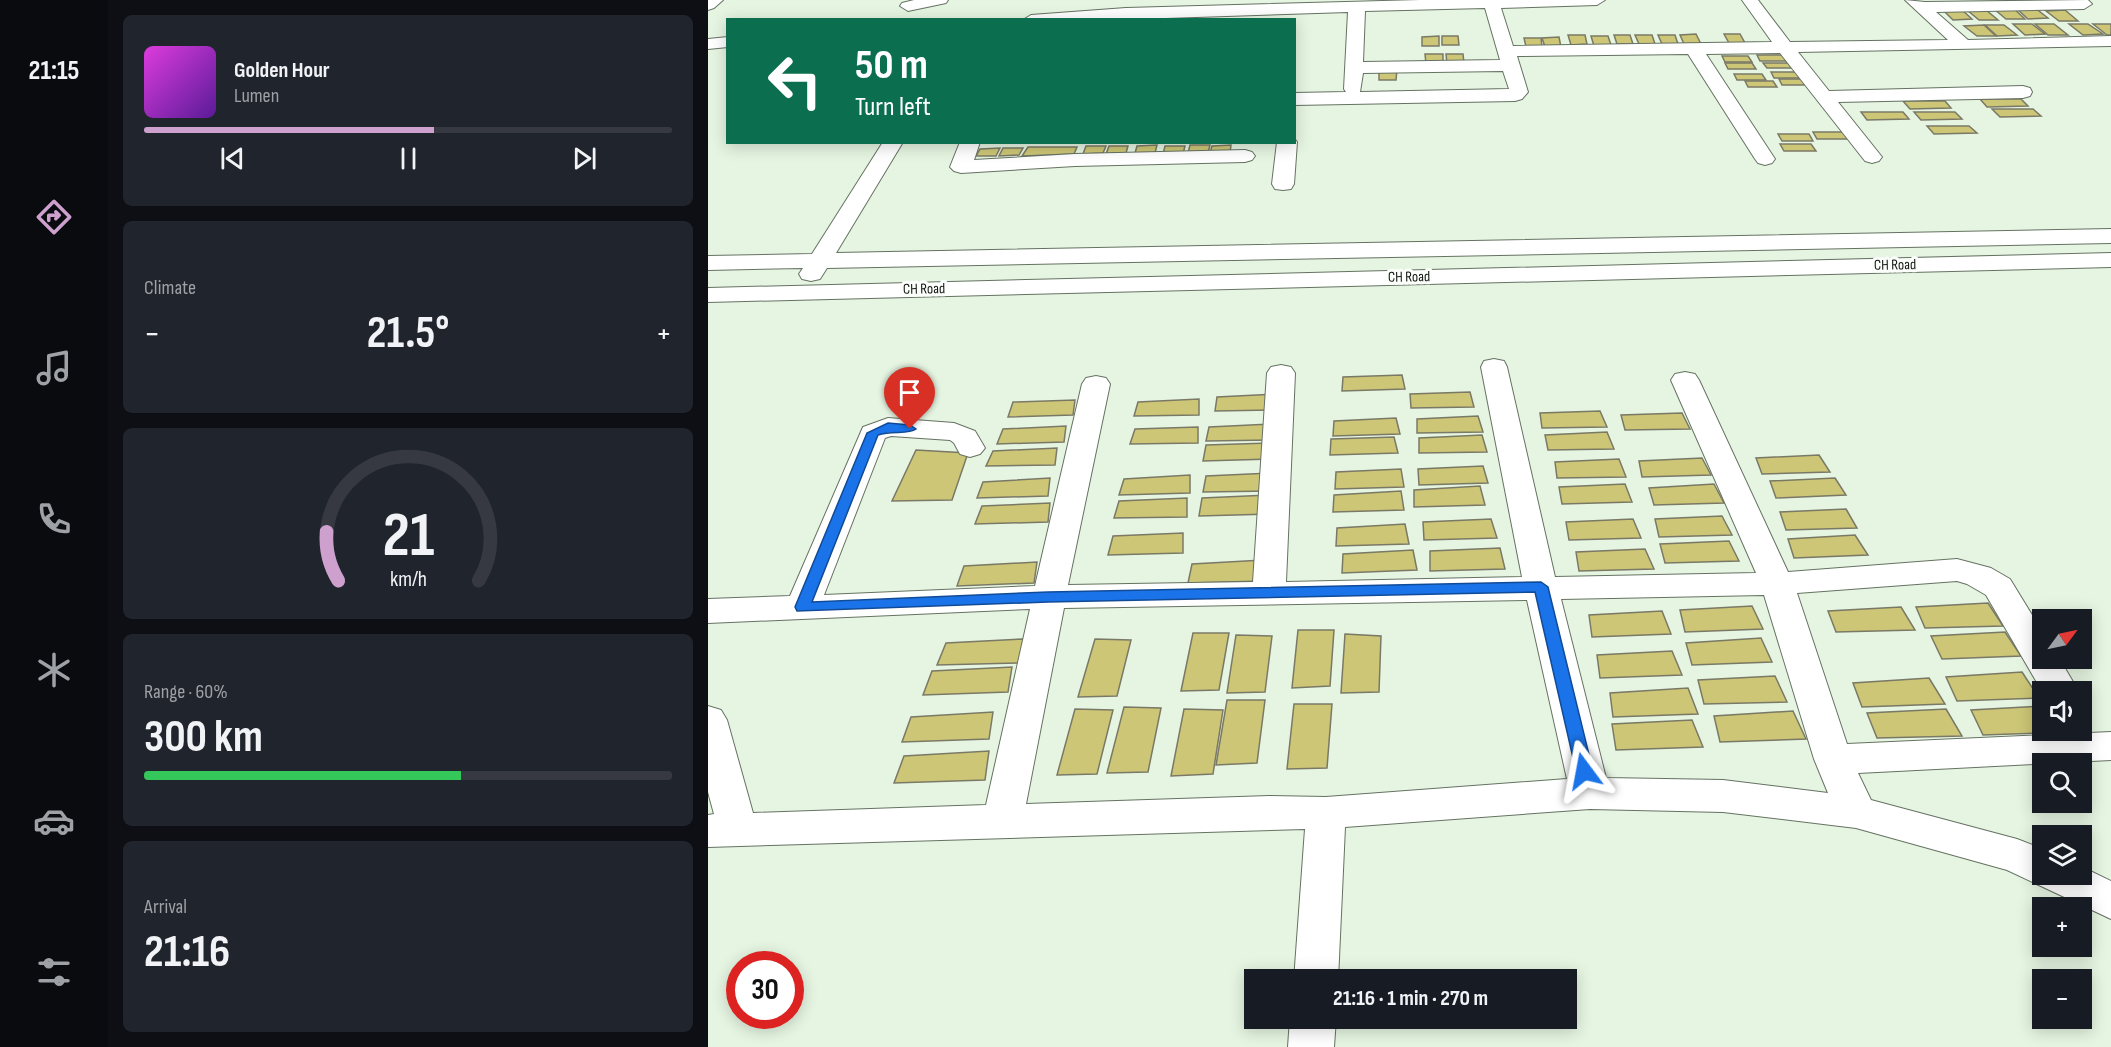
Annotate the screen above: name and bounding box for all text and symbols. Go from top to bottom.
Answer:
text: 50 m [855,40,928,91]
icon: left [756,42,834,120]
text: 21:15 [29,55,79,87]
text: Golden Hour [234,57,330,84]
text: Lumen [234,84,279,108]
text: Turn left [855,91,931,123]
icon: previous [216,142,249,175]
icon: pause [392,142,425,175]
icon: next [568,142,601,175]
icon: directions [33,196,75,238]
street label: CH Road [1874,255,1916,275]
street label: CH Road [1388,267,1430,287]
text: Climate [144,276,196,300]
street label: CH Road [903,279,945,299]
text: 21.5° [367,306,449,361]
text: − [144,314,160,354]
text: + [656,314,672,354]
icon: music [33,347,75,389]
pin [884,367,935,429]
icon: arrive [893,376,926,409]
icon: phone [33,498,75,540]
text: 21 [382,499,434,574]
text: km/h [389,567,427,592]
north arrow [2032,609,2092,669]
map controls [2032,609,2092,1029]
icon: climate [33,649,75,691]
text: Range · 60% [144,680,228,704]
button: sound [2032,681,2092,741]
text: 300 km [144,710,263,765]
position arrow [1552,739,1616,803]
button: search [2032,753,2092,813]
icon: car [33,800,75,842]
button: layers [2032,825,2092,885]
text: Arrival [144,895,187,919]
button: + [2032,897,2092,957]
text: 21:16 [144,925,230,980]
icon: filters [33,951,75,993]
speed limit sign: 30 [726,951,804,1029]
button: − [2032,969,2092,1029]
text: 21:16 · 1 min · 270 m [1333,985,1488,1012]

